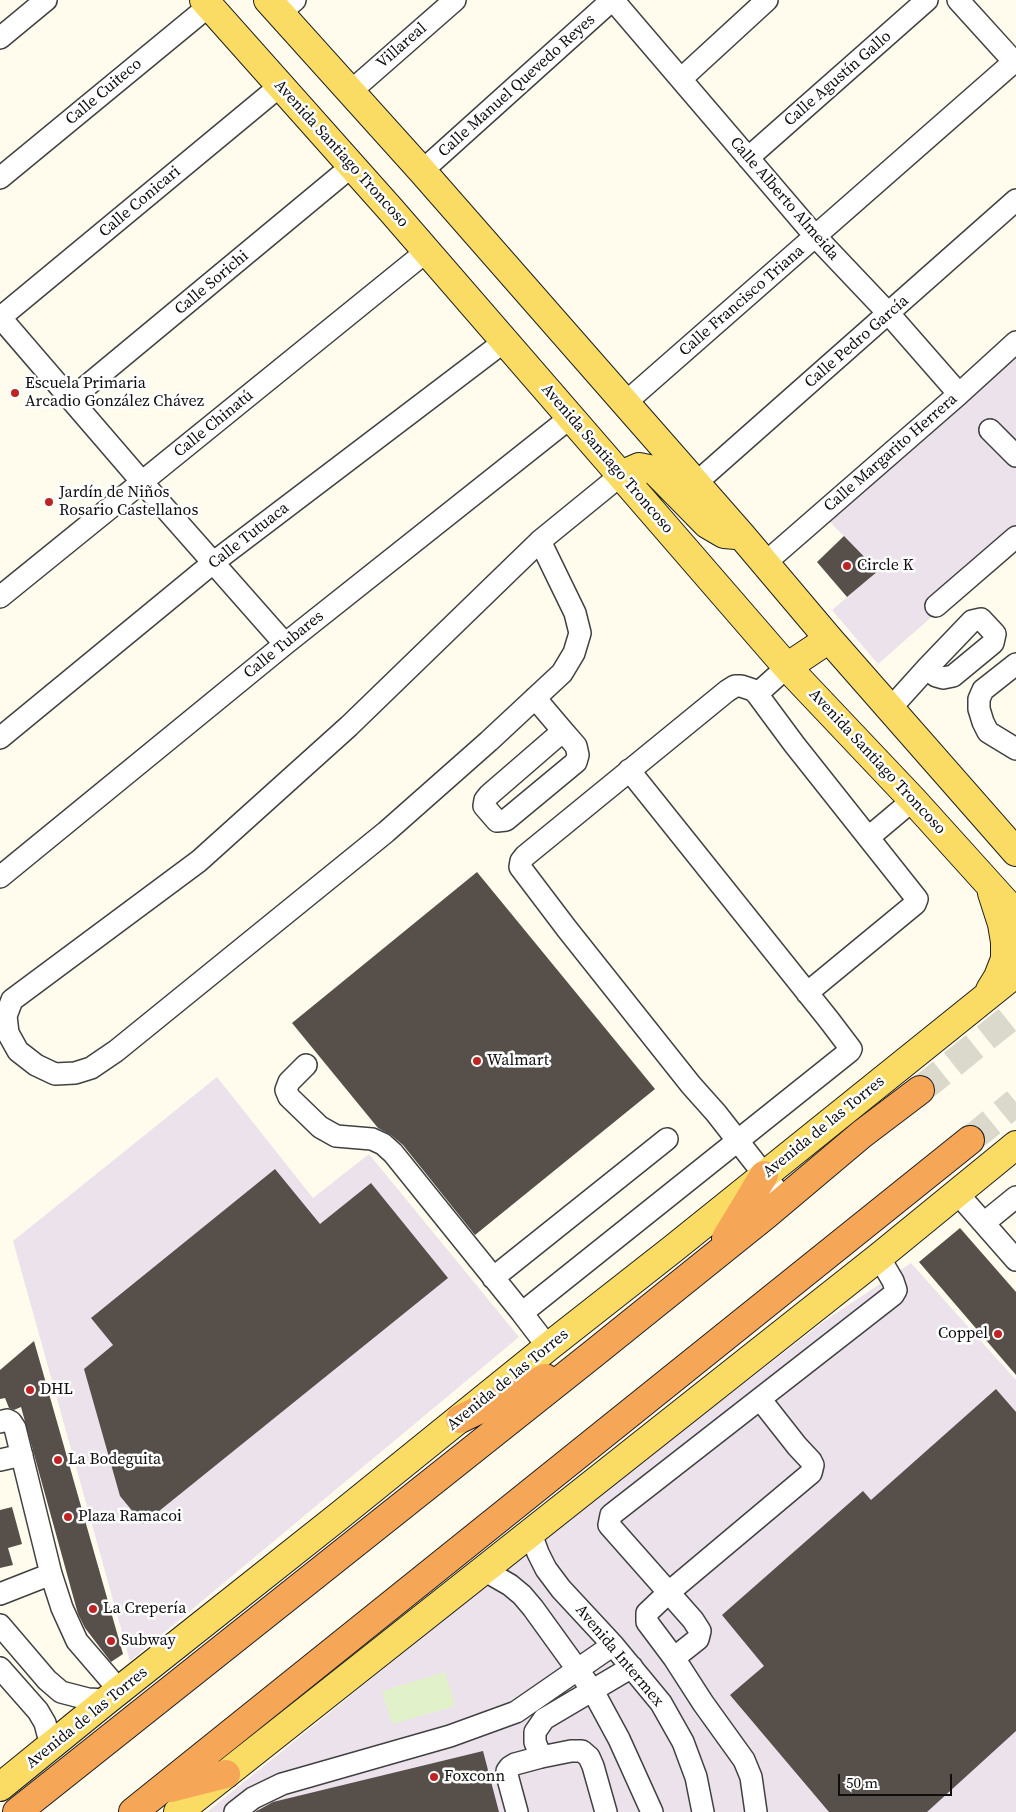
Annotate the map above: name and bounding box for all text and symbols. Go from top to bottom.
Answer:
street label: Calle Manuel Quevedo Reyes [435,11,599,161]
street label: Villareal [373,19,431,73]
street label: Calle Agustín Gallo [781,27,895,131]
street label: Calle Cuiteco [62,55,146,129]
street label: Avenida Santiago Troncoso [270,76,412,232]
street label: Calle Alberto Almeida [725,133,843,265]
street label: Calle Conicari [95,162,185,242]
street label: Calle Francisco Triana [676,241,808,361]
street label: Calle Sorichi [171,247,253,319]
street label: Calle Pedro García [801,292,913,392]
place label: Escuela Primaria Arcadio González Chávez [25,374,204,412]
street label: Avenida Santiago Troncoso [537,380,677,538]
street label: Calle Chinatú [170,386,258,462]
marker: Escuela Primaria Arcadio González Chávez [9,387,21,399]
street label: Calle Margarito Herrera [820,390,962,516]
place label: Jardín de Niños Rosario Castellanos [59,483,198,521]
marker: Jardín de Niños Rosario Castellanos [43,496,55,508]
street label: Calle Tutuaca [205,499,293,573]
place label: Circle K [857,556,913,576]
marker: Circle K [841,560,853,572]
street label: Calle Tubares [240,607,328,683]
street label: Avenida Santiago Troncoso [805,685,949,839]
place label: Walmart [487,1051,549,1071]
marker: Walmart [471,1055,483,1067]
street label: Avenida de las Torres [759,1072,889,1182]
place label: Coppel [938,1324,988,1344]
street label: Avenida de las Torres [443,1325,573,1435]
marker: Coppel [992,1328,1004,1340]
place label: DHL [40,1380,73,1400]
marker: DHL [24,1384,36,1396]
place label: La Bodeguita [68,1450,161,1470]
marker: La Bodeguita [52,1454,64,1466]
place label: Plaza Ramacoi [78,1507,182,1527]
marker: Plaza Ramacoi [62,1511,74,1523]
place label: La Crepería [103,1599,186,1619]
street label: Avenida Intermex [571,1601,667,1711]
marker: La Crepería [87,1603,99,1615]
place label: Subway [121,1631,176,1651]
marker: Subway [105,1635,117,1647]
street label: Avenida de las Torres [22,1663,152,1773]
scale bar [841,1764,955,1796]
place label: Foxconn [444,1767,505,1787]
marker: Foxconn [428,1771,440,1783]
text: 50 m [846,1772,878,1793]

